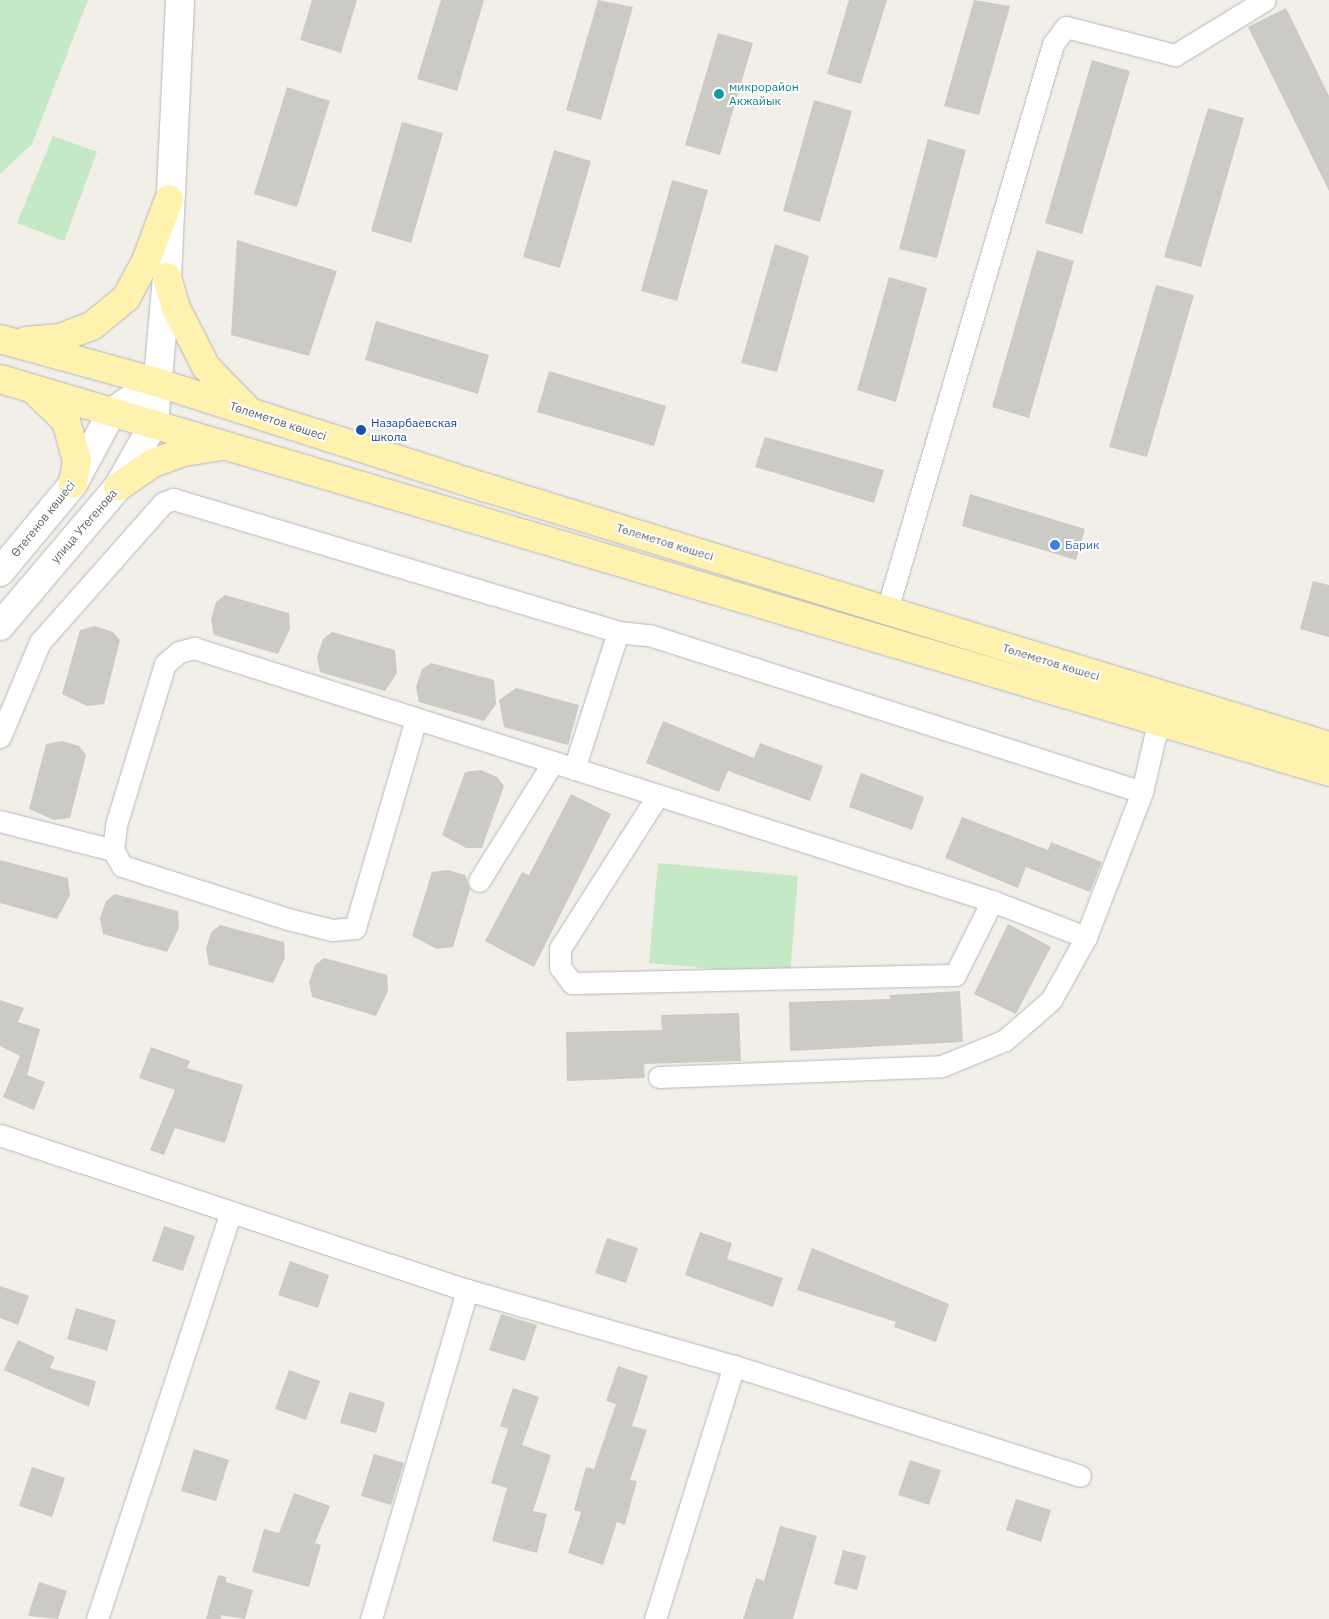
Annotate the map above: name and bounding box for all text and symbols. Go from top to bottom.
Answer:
place label: микрорайон Акжайык [729,80,799,108]
marker: микрорайон Акжайык [713,88,725,100]
street label: Төлеметов көшесі [228,399,328,443]
place label: Назарбаевская школа [371,416,457,444]
marker: Назарбаевская школа [355,424,367,436]
street label: Өтегенов көшесі [8,478,78,560]
street label: улица Утегенова [48,486,120,566]
street label: Төлеметов көшесі [615,520,715,564]
place label: Барик [1065,538,1100,552]
marker: Барик [1049,539,1061,551]
street label: Төлеметов көшесі [1001,640,1101,684]

